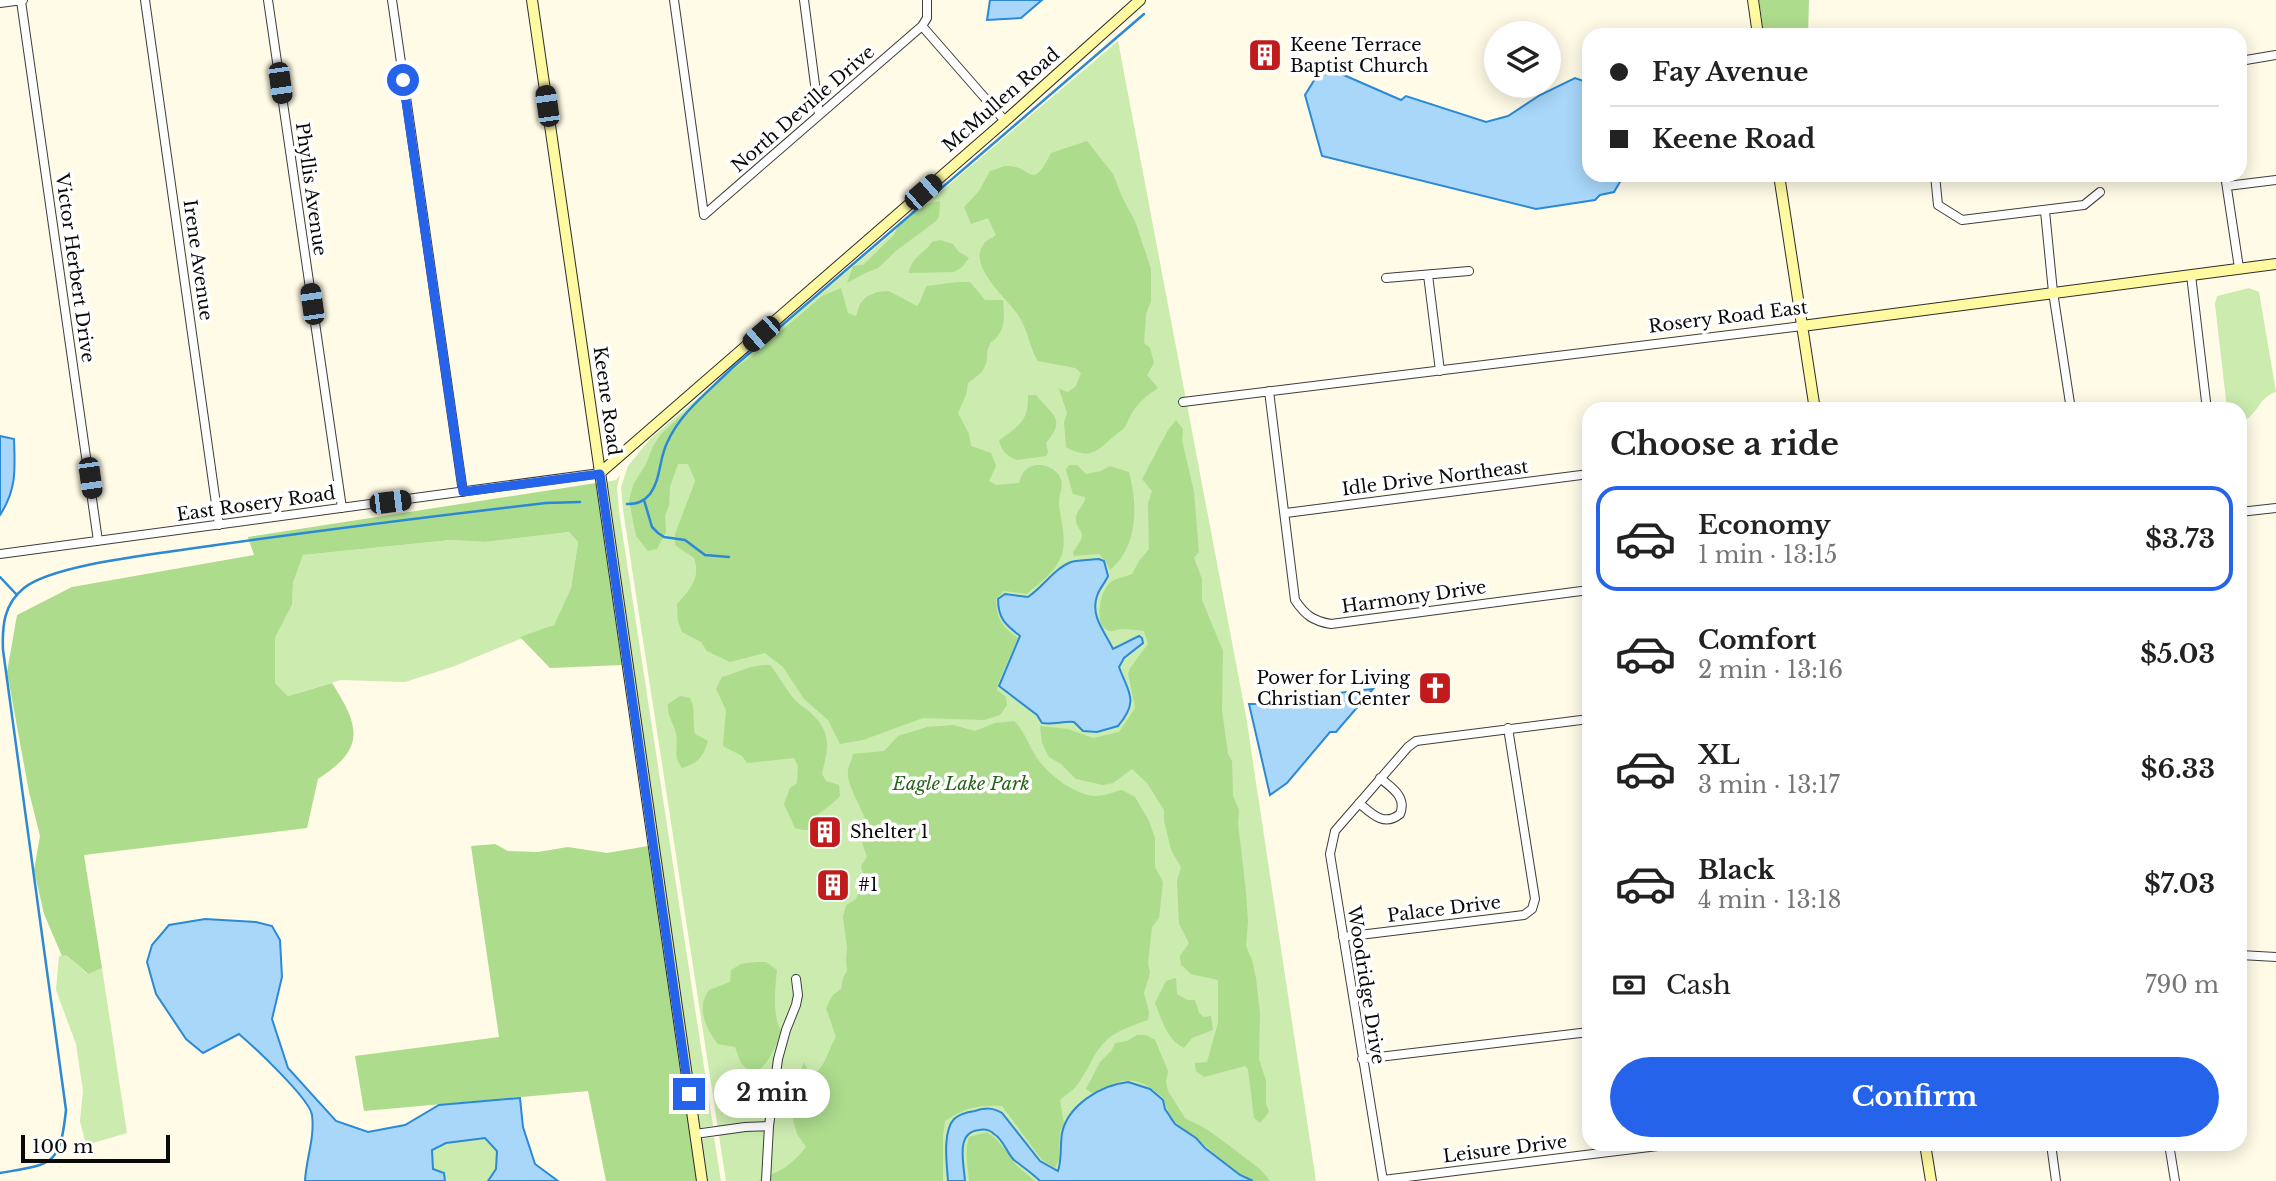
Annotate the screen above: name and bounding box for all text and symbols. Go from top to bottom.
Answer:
map controls [1484,21,1561,98]
button: layers [1484,21,1561,98]
place label: Keene Terrace Baptist Church [1290,34,1428,77]
building icon: Keene Terrace Baptist Church [1246,36,1284,74]
street label: North Deville Drive [727,41,879,177]
street label: McMullen Road [938,43,1064,157]
text: Fay Avenue [1652,56,1808,88]
car [267,61,294,105]
route start [387,64,419,96]
car [534,84,561,128]
street label: Phyllis Avenue [291,121,331,257]
text: Keene Road [1652,123,1815,155]
car [901,170,946,214]
street label: Victor Herbert Drive [51,171,99,364]
street label: Irene Avenue [179,198,217,322]
car [299,282,326,326]
street label: Rosery Road East [1647,296,1809,338]
car [739,312,784,356]
street label: Keene Road [588,345,626,457]
text: Choose a ride [1610,424,1839,464]
car [77,456,104,500]
street label: Idle Drive Northeast [1341,456,1530,500]
street label: East Rosery Road [175,482,337,526]
car [368,489,413,515]
icon: car [1614,507,1677,570]
text: Economy [1698,509,1831,541]
text: $3.73 [2145,523,2215,555]
text: 1 min · 13:15 [1698,541,1837,569]
street label: Harmony Drive [1340,576,1488,618]
icon: car [1614,622,1677,685]
text: Comfort [1698,624,1816,656]
text: $5.03 [2140,638,2215,670]
text: 2 min · 13:16 [1698,656,1843,684]
place label: Power for Living Christian Center [1256,667,1410,710]
church icon: Power for Living Christian Center [1416,669,1454,707]
icon: car [1614,737,1677,800]
text: XL [1698,739,1740,771]
text: $6.33 [2141,753,2215,785]
text: 3 min · 13:17 [1698,771,1840,799]
park label: Eagle Lake Park [892,773,1029,795]
building icon: Shelter 1 [806,813,844,851]
place label: Shelter 1 [850,821,929,843]
icon: car [1614,852,1677,915]
text: Black [1698,854,1775,886]
building icon: #1 [814,866,852,904]
text: $7.03 [2144,868,2215,900]
place label: #1 [858,874,878,896]
text: 4 min · 13:18 [1698,886,1841,914]
street label: Palace Drive [1386,891,1502,927]
street label: Woodridge Drive [1342,903,1389,1066]
icon: cash [1610,966,1648,1004]
text: Cash [1666,969,1731,1001]
text: 790 m [2145,971,2219,999]
button: Confirm [1610,1057,2219,1137]
callout: 2 min [714,1070,829,1118]
route end [673,1078,705,1110]
text: 2 min [736,1079,808,1107]
street label: Leisure Drive [1442,1130,1568,1168]
scale bar [21,1132,170,1164]
text: 100 m [32,1135,93,1158]

